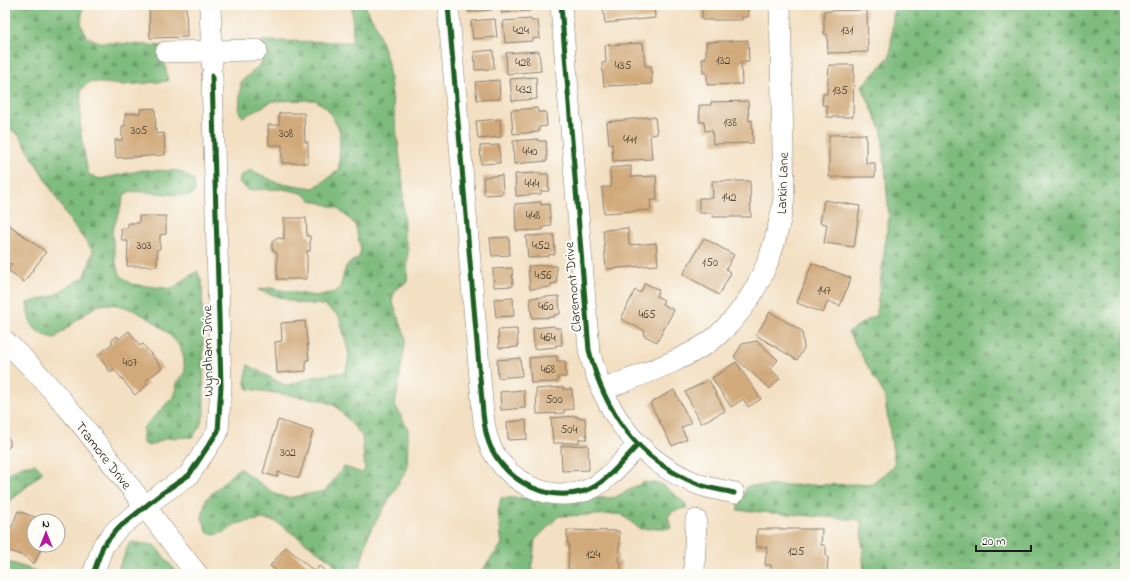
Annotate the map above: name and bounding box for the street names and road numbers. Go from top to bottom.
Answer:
street label: Larkin Lane [772,151,795,214]
street label: Claremont Drive [559,240,588,333]
street label: Wyndham Drive [197,304,221,397]
street label: Tramore Drive [69,417,137,495]

